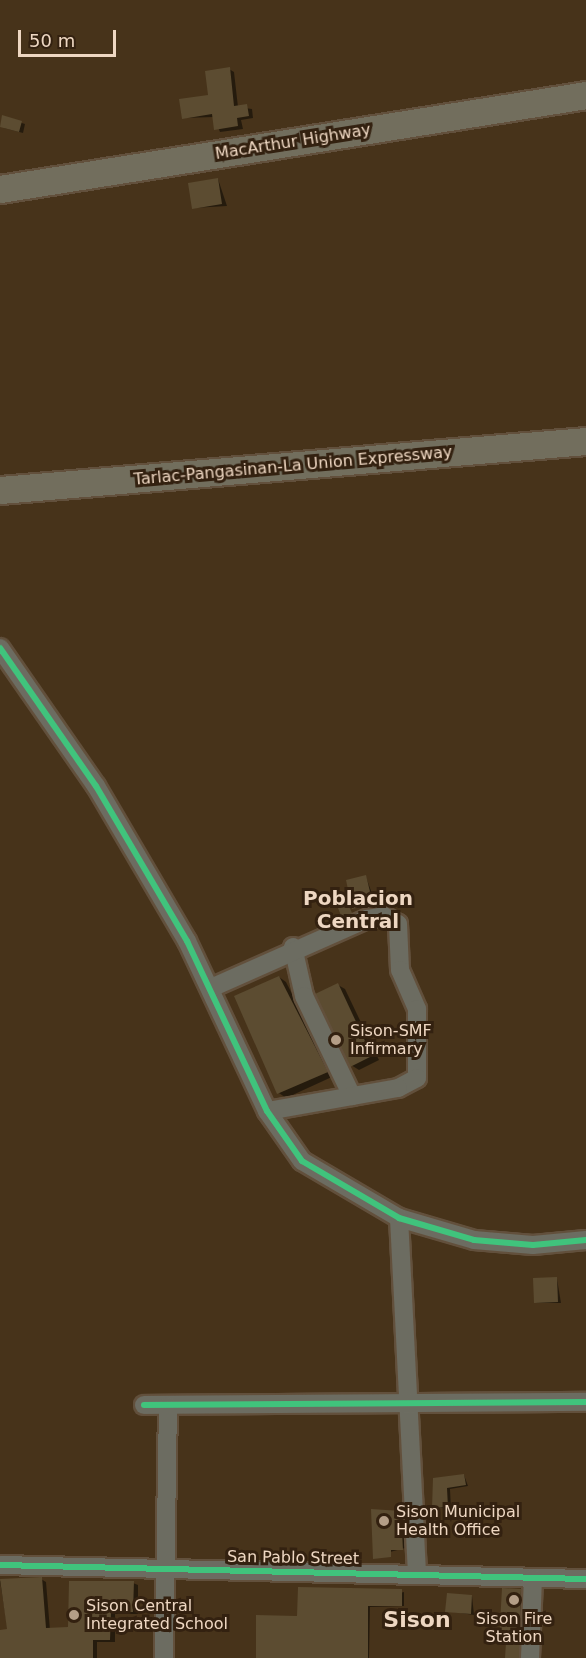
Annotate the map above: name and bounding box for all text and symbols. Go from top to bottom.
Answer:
scale bar [21,18,118,56]
text: 50 m [29,30,75,51]
street label: MacArthur Highway [214,120,372,164]
street label: Tarlac-Pangasinan-La Union Expressway [133,443,453,489]
district label: Poblacion Central [303,887,413,934]
place label: Sison-SMF Infirmary [350,1021,432,1059]
marker: Sison-SMF Infirmary [327,1031,345,1049]
place label: Sison Municipal Health Office [396,1502,520,1540]
marker: Sison Municipal Health Office [377,1514,391,1528]
street label: San Pablo Street [227,1547,359,1569]
marker: Sison Fire Station [507,1593,521,1607]
place label: Sison Central Integrated School [86,1596,228,1634]
district label: Sison [383,1607,451,1633]
marker: Sison Central Integrated School [67,1608,81,1622]
place label: Sison Fire Station [476,1609,552,1647]

